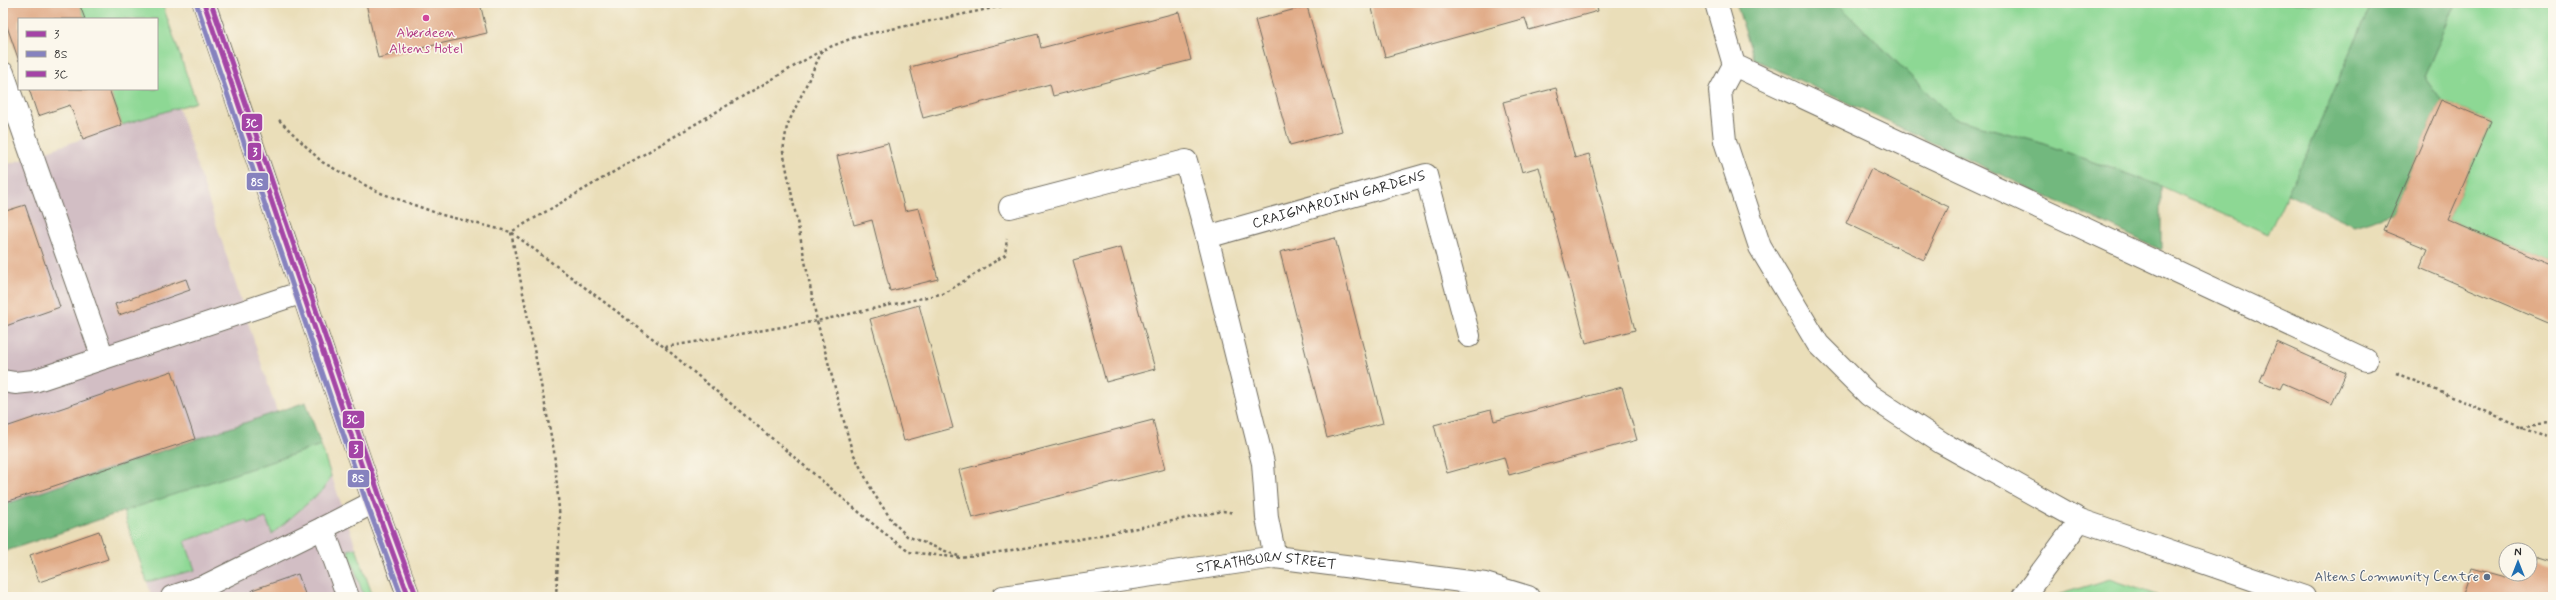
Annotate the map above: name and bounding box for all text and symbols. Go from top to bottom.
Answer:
marker: Aberdeen Altens Hotel [421,13,431,23]
legend [18,18,158,90]
place label: Aberdeen Altens Hotel [389,24,463,58]
text: 3 [54,27,60,43]
text: 8S [54,47,68,63]
text: 3C [54,67,68,83]
line badge: 3C [241,113,263,132]
text: 3C [246,117,259,131]
line badge: 3 [247,142,262,161]
text: 3 [253,146,258,160]
street label: CRAIGMAROINN GARDENS [1250,167,1427,233]
line badge: 8S [246,172,269,191]
text: 8S [251,176,263,190]
line badge: 3C [342,410,365,429]
text: 3C [347,413,360,427]
line badge: 3 [348,440,364,459]
text: 3 [354,443,359,457]
line badge: 8S [347,469,370,488]
text: 8S [352,472,364,486]
north arrow [2498,542,2538,582]
text: N [2514,546,2522,560]
street label: STRATHBURN STREET [1195,548,1337,577]
place label: Altens Community Centre [2314,568,2479,586]
marker: Altens Community Centre [2482,572,2492,582]

